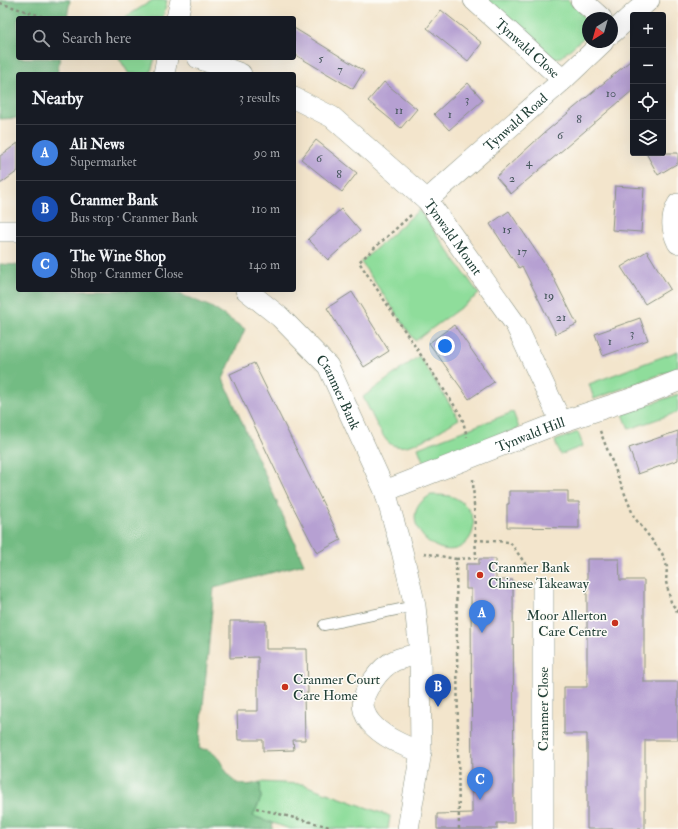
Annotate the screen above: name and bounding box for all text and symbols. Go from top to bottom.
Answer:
north arrow [582,12,618,48]
map controls [630,12,666,156]
button: + [630,12,666,48]
street label: Tynwald Close [492,15,564,82]
search box [16,16,296,60]
icon: search [30,27,52,49]
text: Search here [62,29,131,48]
button: − [630,48,666,84]
house number: 5 [318,51,324,66]
house number: 7 [337,62,343,77]
button: locate [630,84,666,120]
house number: 10 [606,86,616,101]
text: Nearby [32,88,83,109]
street label: Tynwald Road [480,89,551,155]
text: 3 results [239,90,280,106]
house number: 3 [465,92,469,107]
house number: 11 [395,103,403,118]
house number: 1 [448,107,452,122]
house number: 8 [576,112,582,127]
button: layers [630,120,666,156]
house number: 6 [557,128,564,143]
text: Ali News [70,135,124,154]
text: A [41,145,49,161]
text: 90 m [254,145,280,161]
house number: 6 [316,151,323,166]
text: Supermarket [70,154,137,170]
house number: 4 [526,155,533,170]
house number: 8 [336,167,342,182]
house number: 2 [509,171,515,186]
text: Cranmer Bank [70,191,158,210]
street label: Tynwald Mount [421,196,486,279]
text: B [41,201,49,217]
text: 110 m [251,201,280,217]
text: Bus stop · Cranmer Bank [70,210,198,226]
house number: 15 [502,222,512,237]
house number: 17 [517,244,527,259]
text: The Wine Shop [70,247,166,266]
text: C [40,257,50,273]
text: 140 m [249,257,280,273]
text: Shop · Cranmer Close [70,266,183,282]
house number: 19 [544,288,554,303]
house number: 21 [556,310,566,325]
house number: 3 [630,326,634,341]
house number: 1 [608,334,612,349]
your location [435,336,455,356]
street label: Cranmer Bank [313,351,364,433]
street label: Tynwald Hill [493,413,567,455]
place label: Cranmer Bank Chinese Takeaway [488,559,590,593]
marker: Cranmer Bank Chinese Takeaway [475,570,485,580]
pin: A [469,600,495,633]
place label: Moor Allerton Care Centre [527,607,607,640]
marker: Moor Allerton Care Centre [610,618,620,628]
street label: Cranmer Close [535,667,552,751]
place label: Cranmer Court Care Home [293,671,381,704]
pin: B [425,674,451,707]
marker: Cranmer Court Care Home [280,682,290,692]
pin: C [467,767,493,800]

